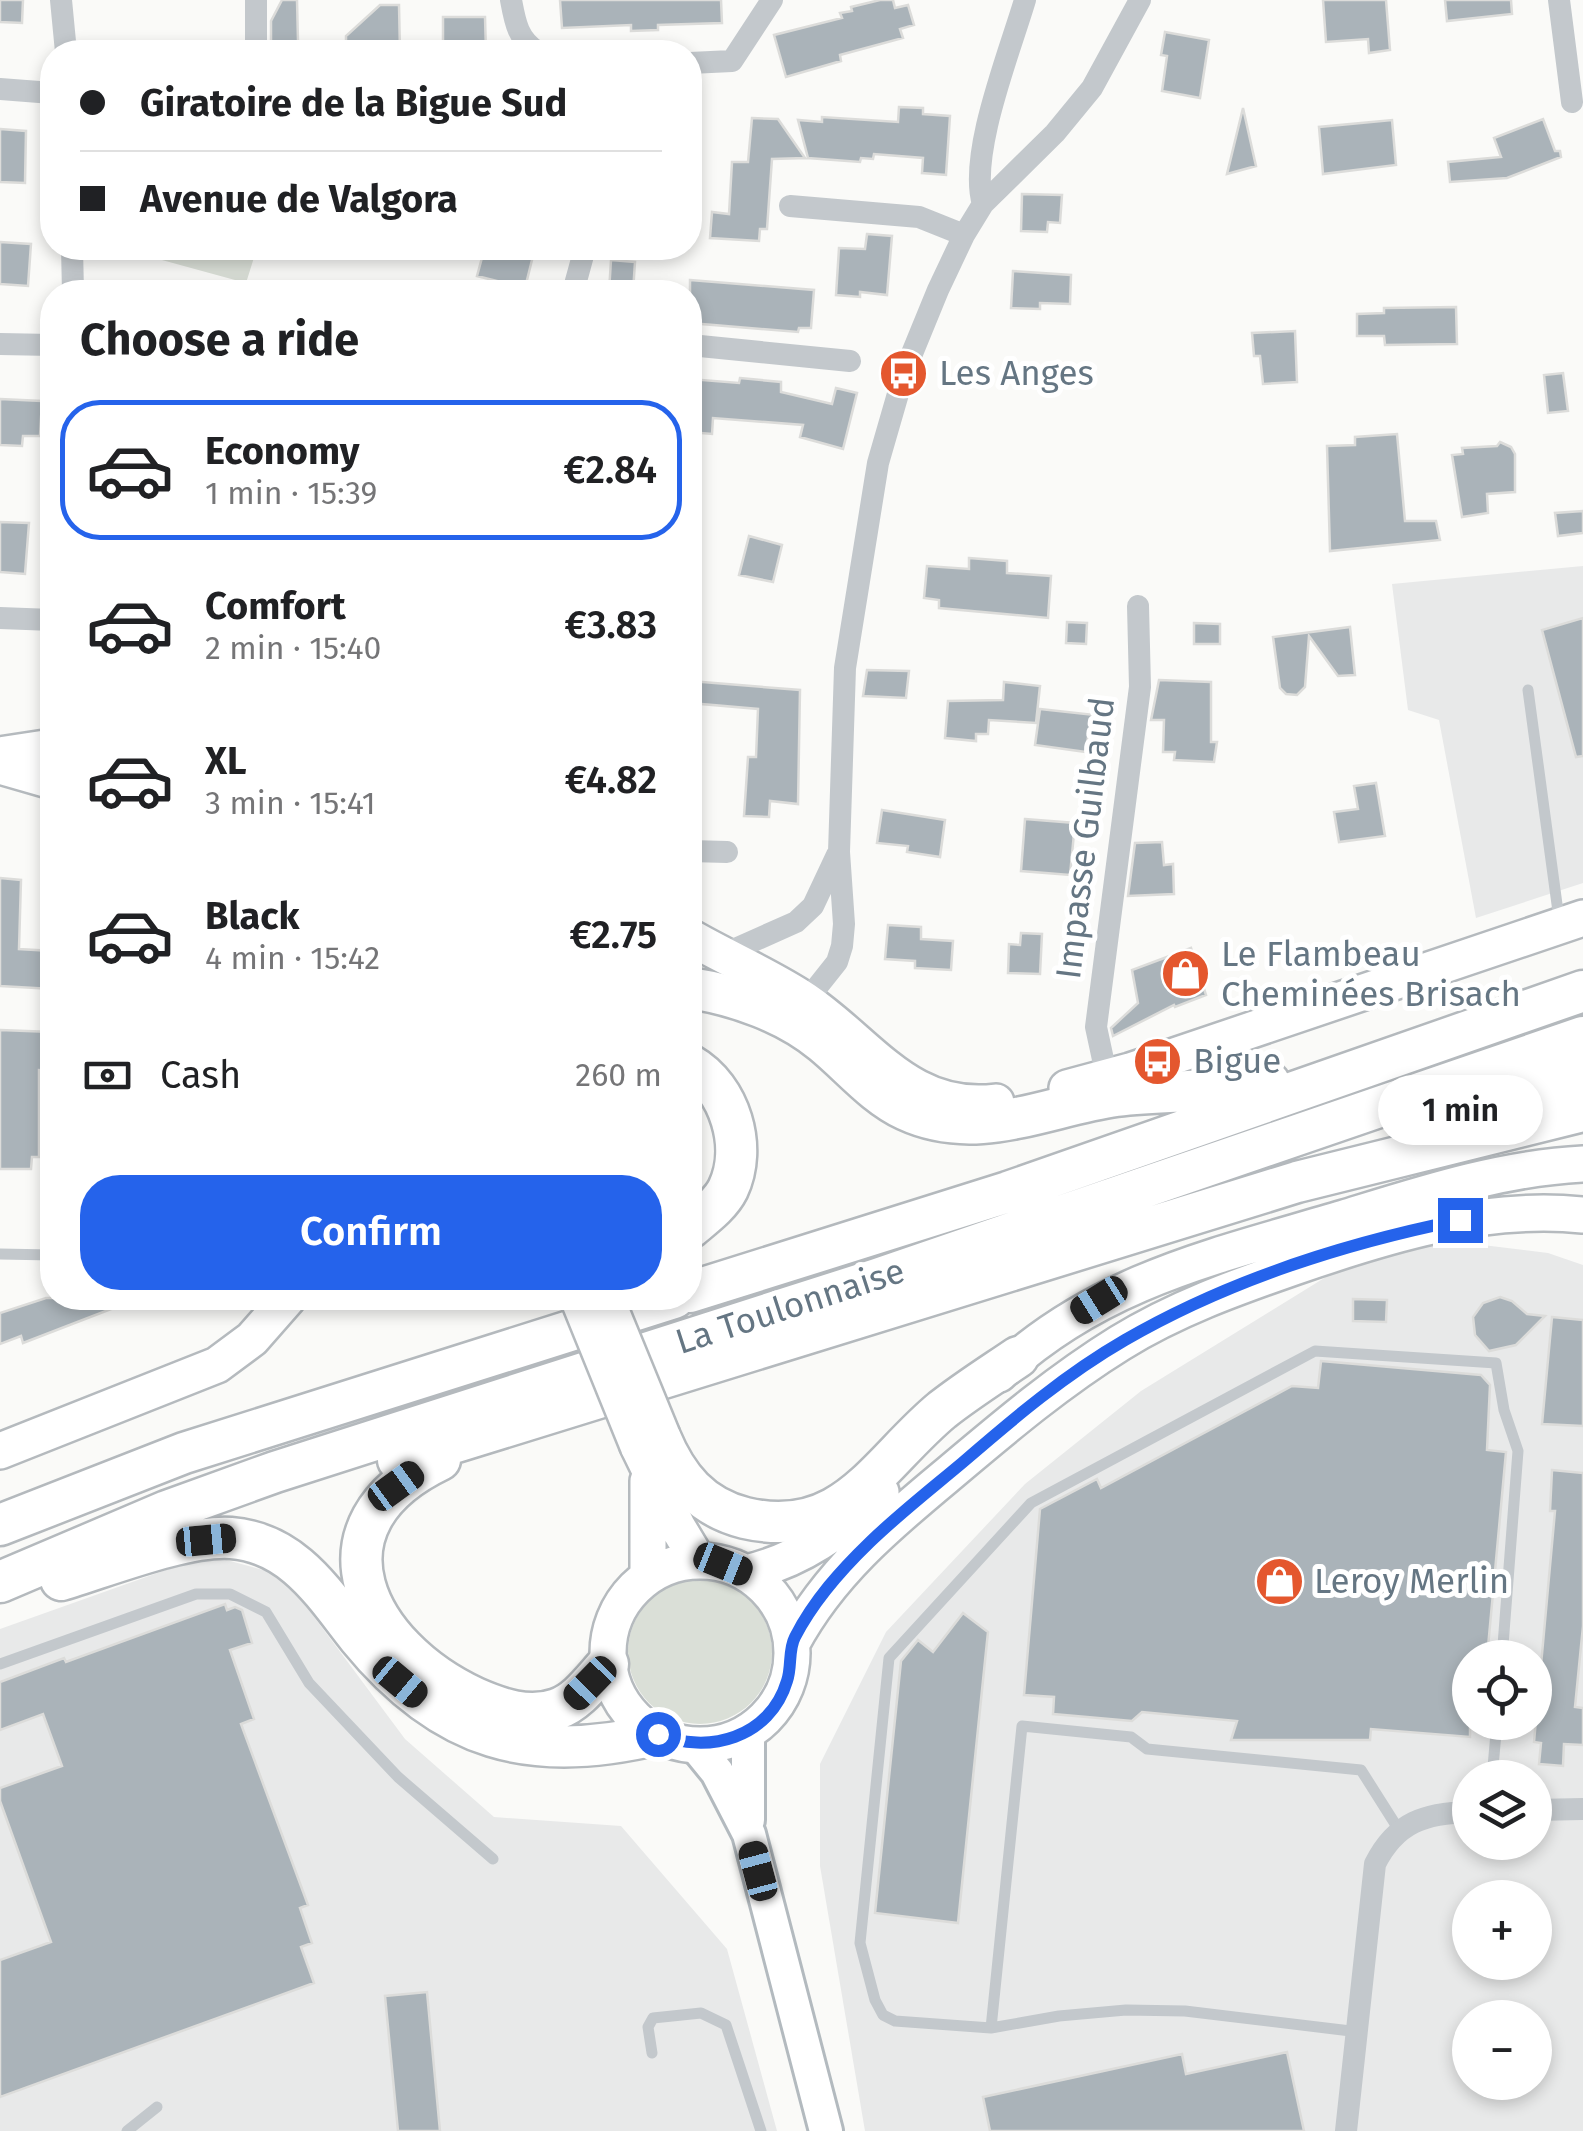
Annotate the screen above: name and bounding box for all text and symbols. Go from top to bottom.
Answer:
text: Giratoire de la Bigue Sud [140,80,567,126]
text: Avenue de Valgora [140,176,458,222]
text: Choose a ride [80,313,359,367]
bus stop icon: Les Anges [878,347,930,399]
place label: Les Anges [939,352,1094,394]
icon: car [85,425,175,515]
text: Economy [205,428,360,474]
text: €2.84 [564,447,657,493]
text: 1 min · 15:39 [205,474,377,512]
icon: car [85,580,175,670]
text: Comfort [205,583,346,629]
text: €3.83 [565,602,657,648]
text: 2 min · 15:40 [205,629,381,667]
street label: Impasse Guilbaud [1047,695,1123,981]
icon: car [85,735,175,825]
text: XL [205,738,247,784]
text: €4.82 [565,757,657,803]
text: 3 min · 15:41 [205,784,376,822]
icon: car [85,890,175,980]
text: Black [205,893,300,939]
text: €2.75 [569,912,657,958]
place label: Le Flambeau Cheminées Brisach [1221,933,1521,1015]
text: 4 min · 15:42 [205,939,380,977]
shop icon: Le Flambeau Cheminées Brisach [1160,948,1212,1000]
bus stop icon: Bigue [1132,1035,1184,1087]
place label: Bigue [1193,1040,1281,1082]
icon: cash [80,1048,135,1103]
text: Cash [160,1052,241,1098]
text: 260 m [575,1056,662,1094]
callout: 1 min [1378,1075,1542,1145]
text: 1 min [1422,1091,1499,1129]
button: Confirm [80,1175,662,1290]
route end [1438,1198,1483,1243]
street label: La Toulonnaise [670,1249,910,1363]
car [1066,1271,1132,1329]
car [363,1456,429,1516]
car [175,1522,237,1558]
car [690,1539,756,1589]
shop icon: Leroy Merlin [1253,1555,1305,1607]
place label: Leroy Merlin [1314,1560,1509,1602]
map controls [1452,1640,1552,2100]
button: locate [1452,1640,1552,1740]
car [367,1651,433,1713]
car [558,1651,622,1715]
route start [636,1712,681,1757]
button: layers [1452,1760,1552,1860]
car [736,1838,780,1904]
button: + [1452,1880,1552,1980]
button: − [1452,2000,1552,2100]

